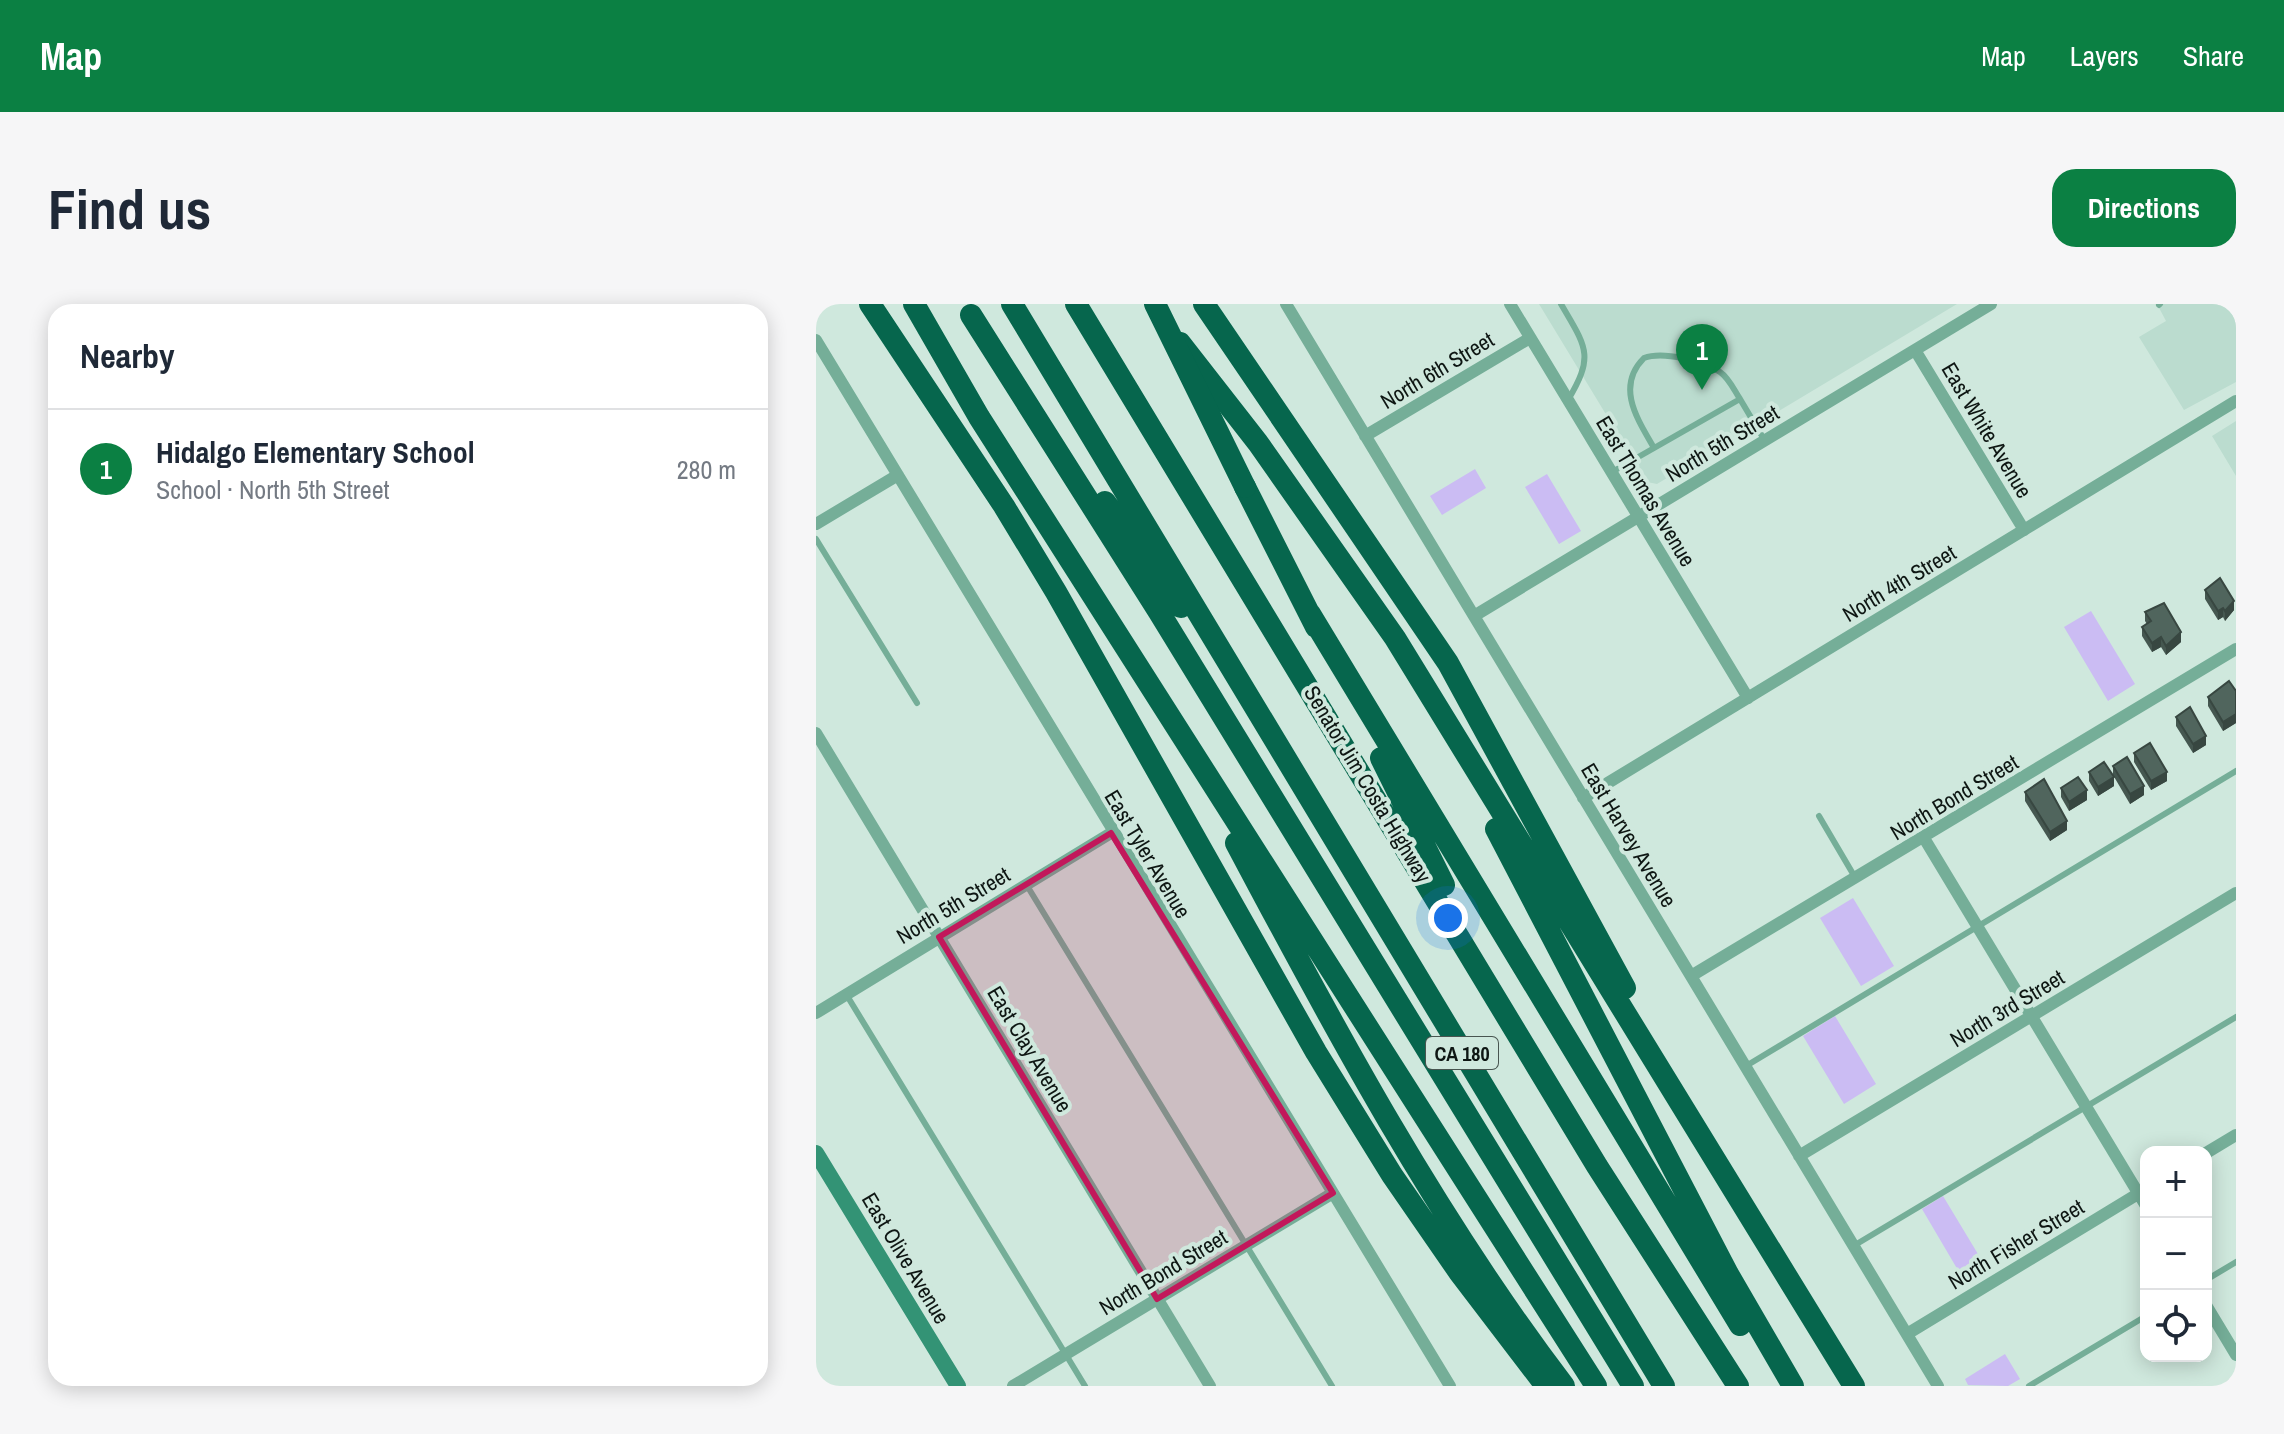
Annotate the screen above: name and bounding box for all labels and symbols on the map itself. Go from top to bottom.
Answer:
street label: North 6th Street [1375,324,1499,416]
pin: 1 [1676,324,1728,390]
street label: East White Avenue [1935,357,2039,503]
street label: North 5th Street [1660,397,1784,489]
street label: East Thomas Avenue [1589,410,1703,572]
street label: North 4th Street [1837,537,1961,629]
street label: Senator Jim Costa Highway [1297,680,1439,888]
street label: North Bond Street [1884,747,2024,847]
street label: East Harvey Avenue [1574,757,1684,913]
street label: East Tyler Avenue [1098,784,1198,924]
street label: North 5th Street [891,859,1015,951]
your location [1428,898,1468,938]
street label: North 3rd Street [1944,962,2070,1054]
street label: East Clay Avenue [981,980,1079,1118]
road number: CA 180 [1426,1037,1498,1069]
street label: East Olive Avenue [855,1187,957,1329]
street label: North Fisher Street [1943,1192,2089,1296]
street label: North Bond Street [1093,1222,1233,1322]

